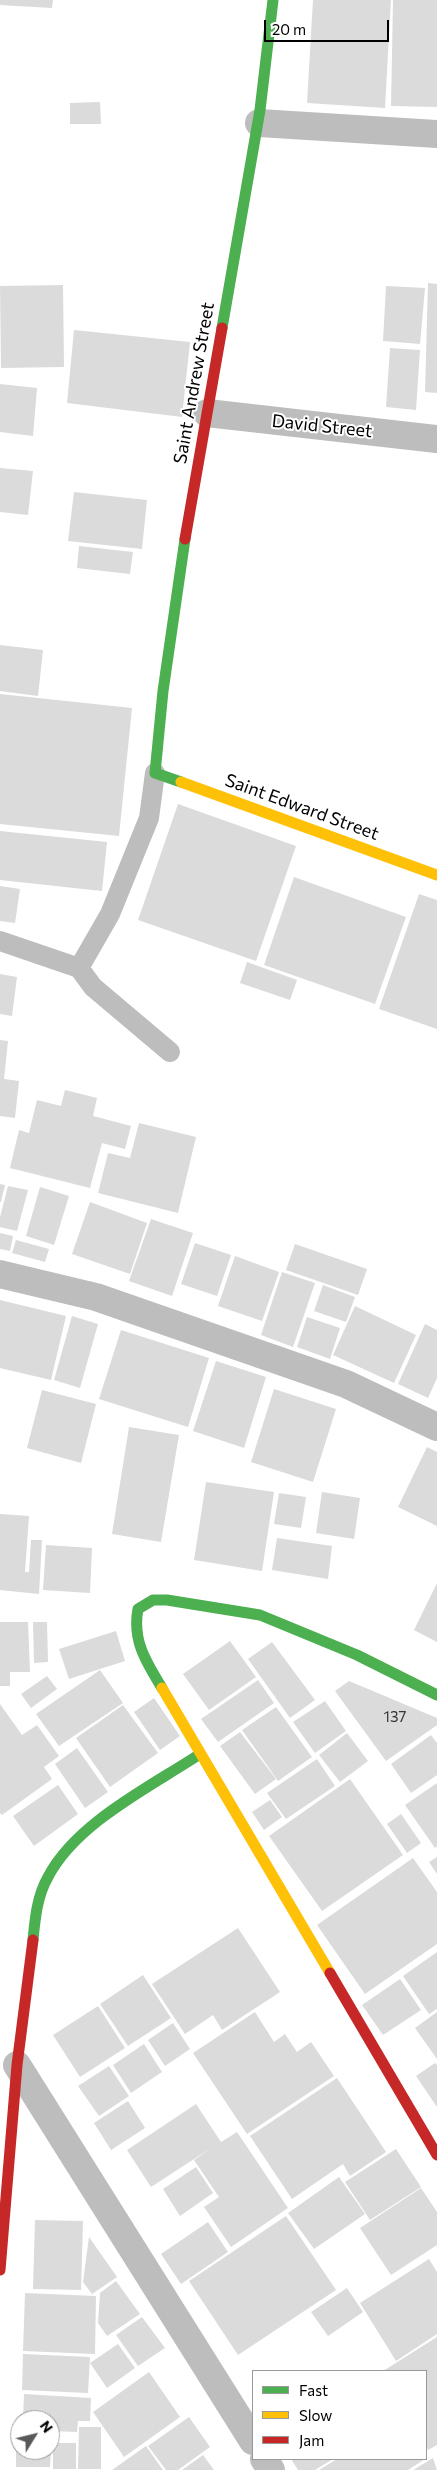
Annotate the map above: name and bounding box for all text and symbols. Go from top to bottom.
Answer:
scale bar [267,10,392,42]
text: 20 m [272,20,306,38]
street label: Saint Andrew Street [169,300,219,466]
street label: David Street [271,410,373,442]
street label: Saint Edward Street [222,769,382,845]
house number: 137 [384,1708,406,1726]
legend [252,2370,427,2460]
text: Fast [299,2381,328,2399]
text: Slow [299,2406,332,2424]
north arrow [10,2410,60,2460]
text: N [37,2417,57,2436]
text: Jam [299,2431,324,2449]

